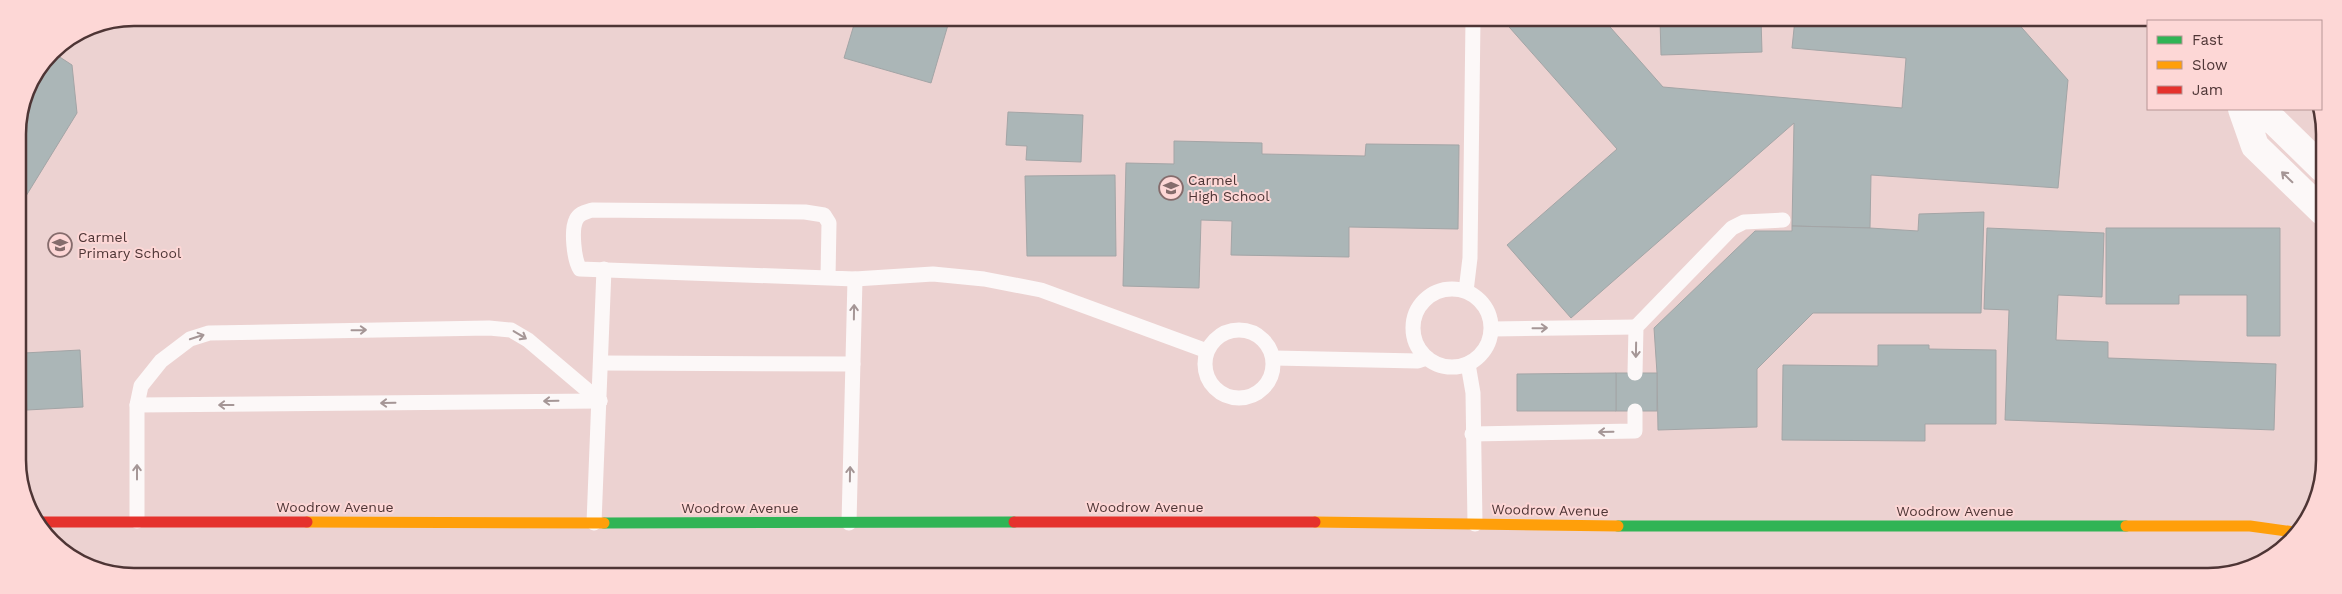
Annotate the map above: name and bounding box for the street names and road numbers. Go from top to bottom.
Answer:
street label: Woodrow Avenue [276,499,394,515]
street label: Woodrow Avenue [1086,499,1204,515]
street label: Woodrow Avenue [681,500,799,516]
street label: Woodrow Avenue [1491,501,1609,519]
street label: Woodrow Avenue [1896,503,2014,519]

